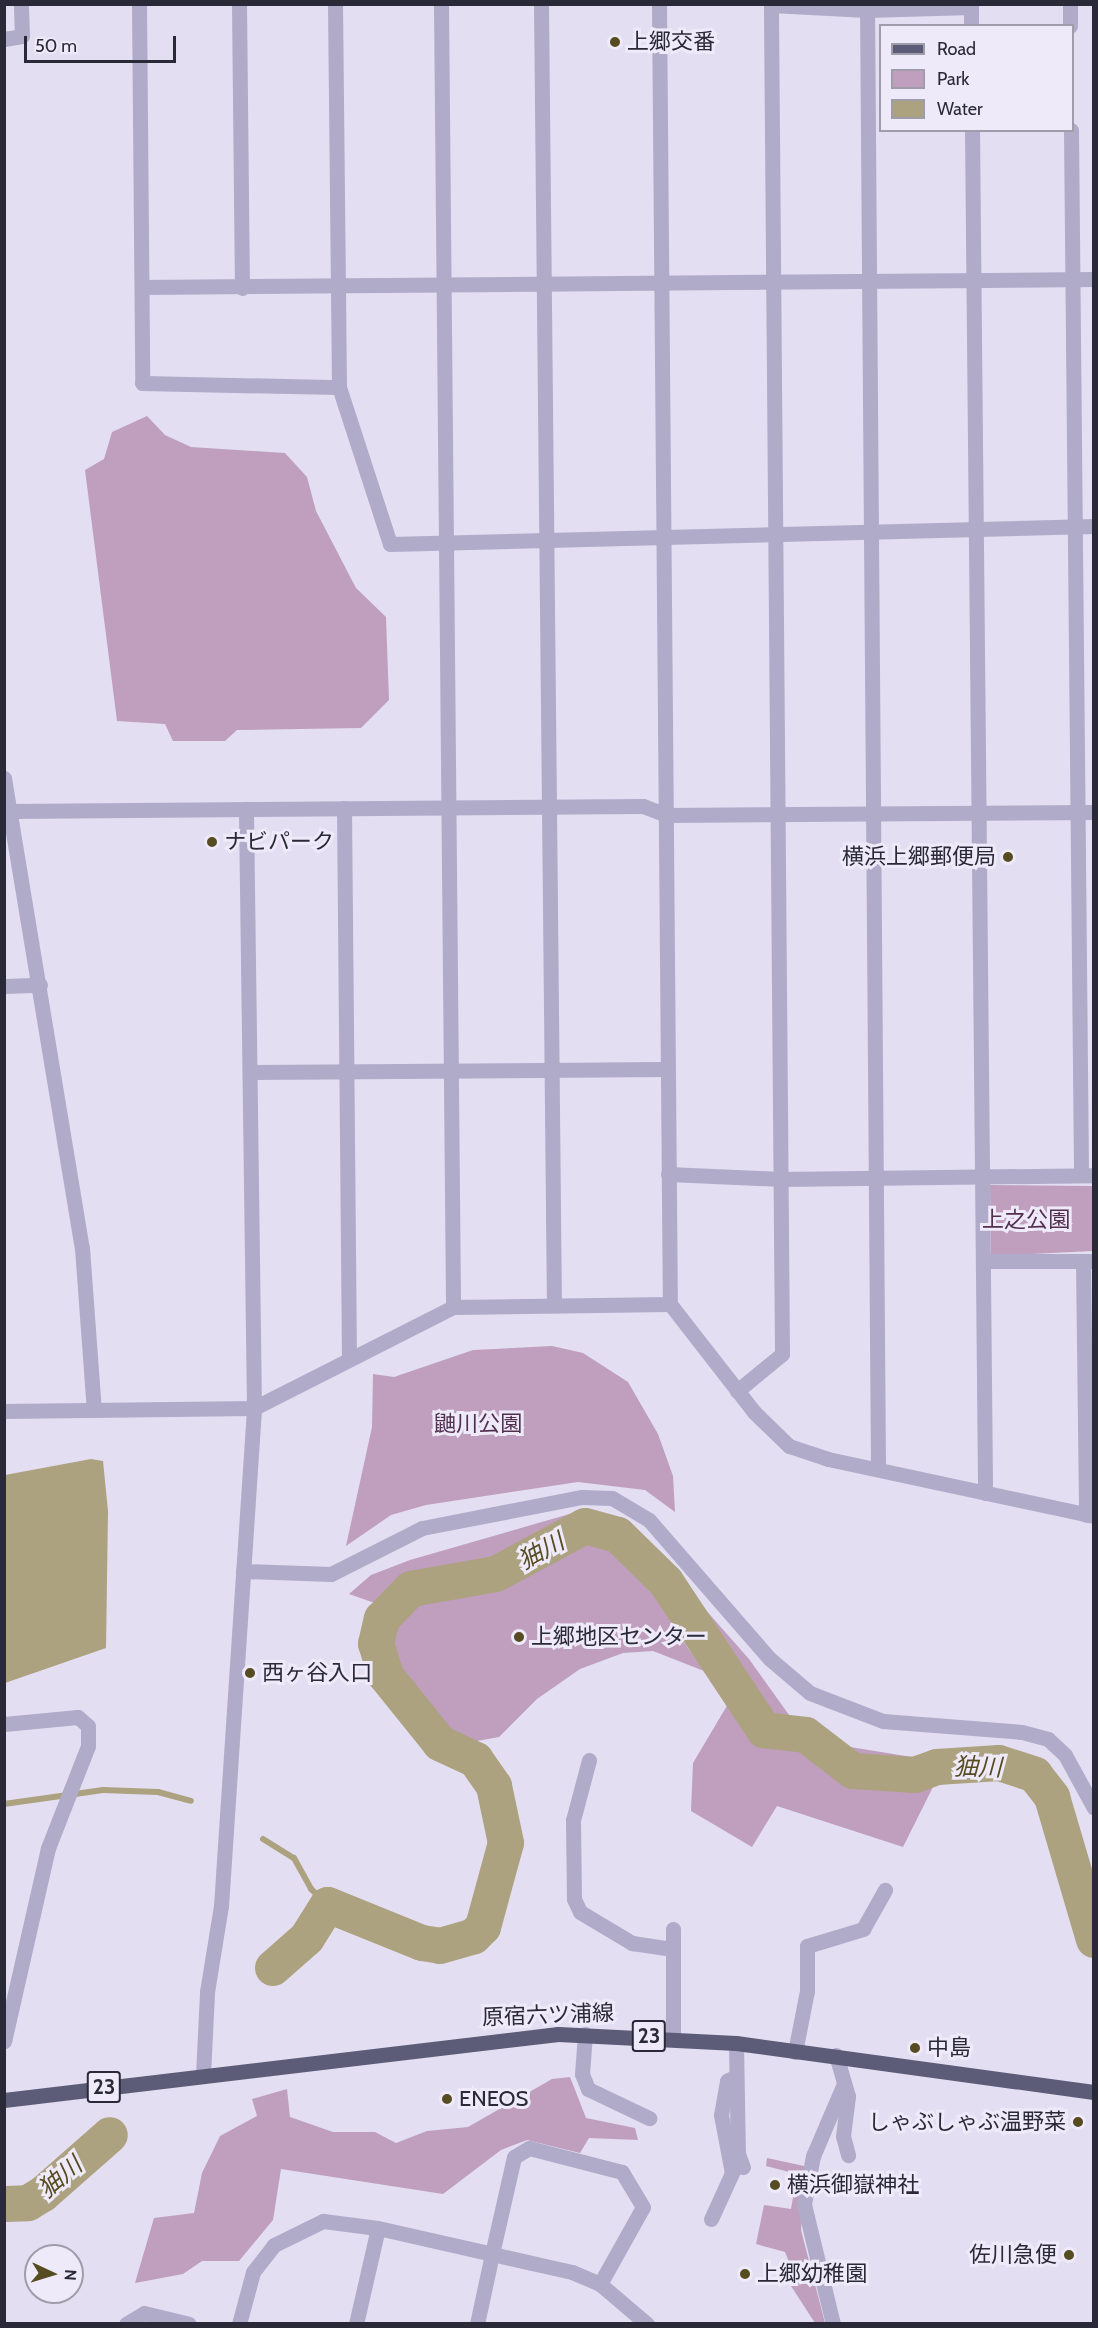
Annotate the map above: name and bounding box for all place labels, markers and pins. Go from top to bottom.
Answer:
place label: 上郷交番 [627,29,715,55]
marker: 上郷交番 [608,35,622,49]
place label: ナビパーク [224,829,334,855]
marker: ナビパーク [205,835,219,849]
place label: 横浜上郷郵便局 [842,844,996,870]
marker: 横浜上郷郵便局 [1001,850,1015,864]
place label: 上郷地区センター [531,1624,707,1650]
marker: 上郷地区センター [512,1630,526,1644]
place label: 西ヶ谷入口 [262,1660,372,1686]
marker: 西ヶ谷入口 [243,1666,257,1680]
place label: 中島 [927,2035,971,2061]
marker: 中島 [908,2041,922,2055]
place label: ENEOS [459,2086,528,2112]
marker: ENEOS [440,2092,454,2106]
place label: しゃぶしゃぶ温野菜 [868,2109,1066,2135]
marker: しゃぶしゃぶ温野菜 [1071,2115,1085,2129]
place label: 横浜御嶽神社 [787,2172,919,2198]
marker: 横浜御嶽神社 [768,2178,782,2192]
place label: 佐川急便 [969,2242,1057,2268]
marker: 佐川急便 [1062,2248,1076,2262]
place label: 上郷幼稚園 [757,2261,867,2287]
marker: 上郷幼稚園 [738,2267,752,2281]

